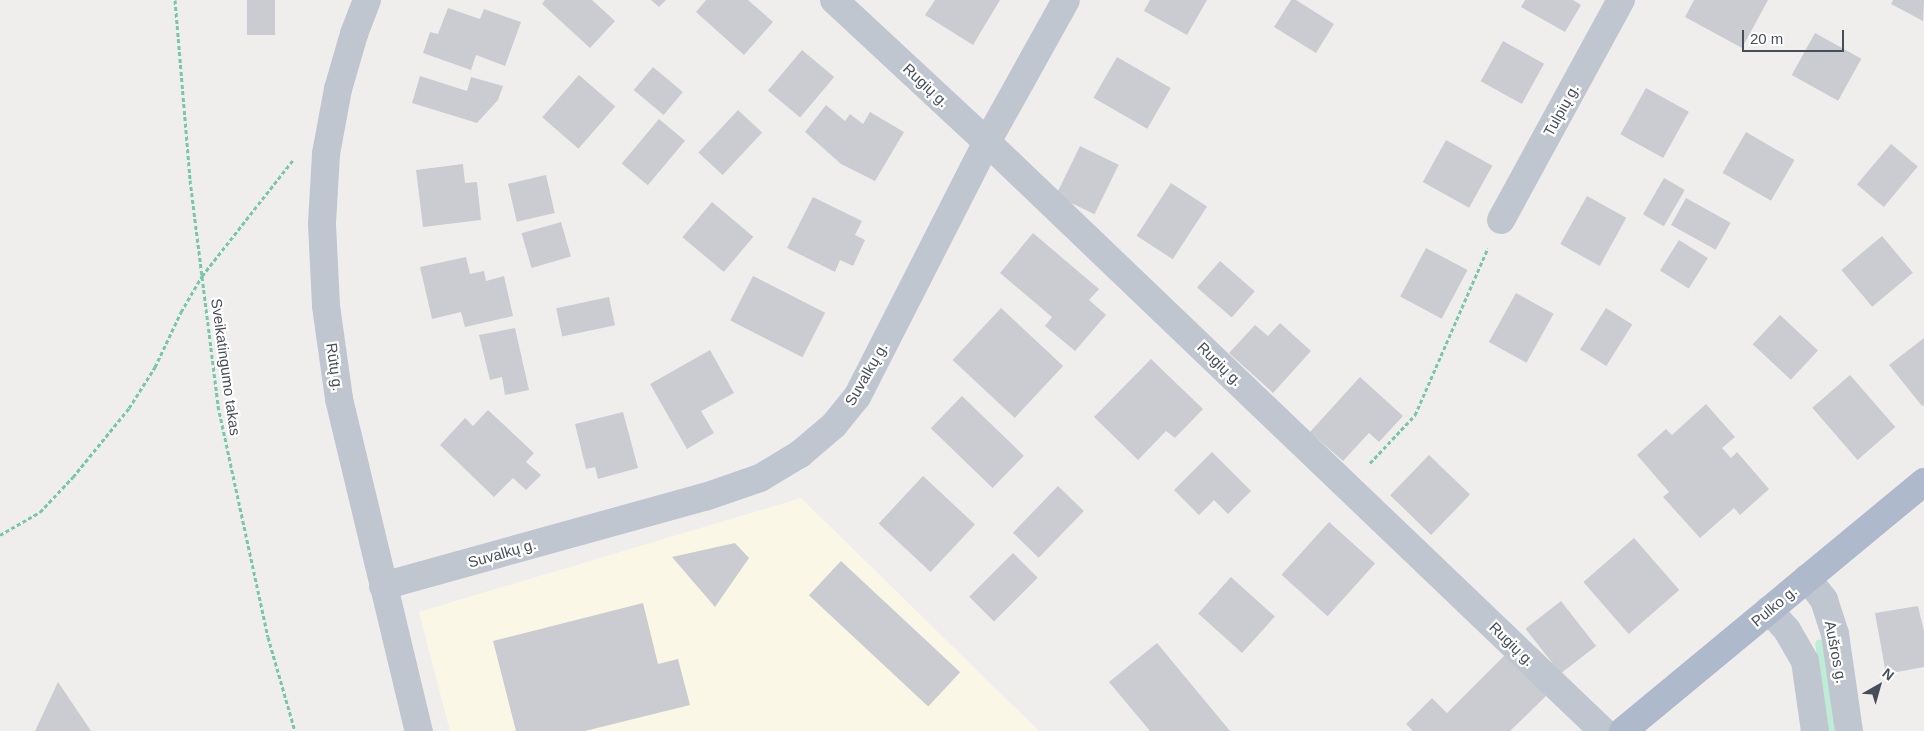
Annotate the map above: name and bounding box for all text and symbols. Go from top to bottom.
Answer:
scale bar [1744,20,1846,52]
text: 20 m [1750,30,1783,47]
street label: Rugių g. [899,59,953,111]
street label: Tulpių g. [1539,81,1583,139]
street label: Sveikatingumo takas [207,297,245,437]
street label: Rugių g. [1194,338,1246,390]
street label: Suvalkų g. [841,339,891,409]
street label: Rūtų g. [323,342,347,392]
street label: Suvalkų g. [466,535,538,571]
street label: Pulko g. [1747,582,1801,630]
street label: Rugių g. [1486,618,1538,670]
street label: Aušros g. [1821,619,1851,685]
north arrow [1854,661,1904,711]
text: N [1879,665,1897,684]

